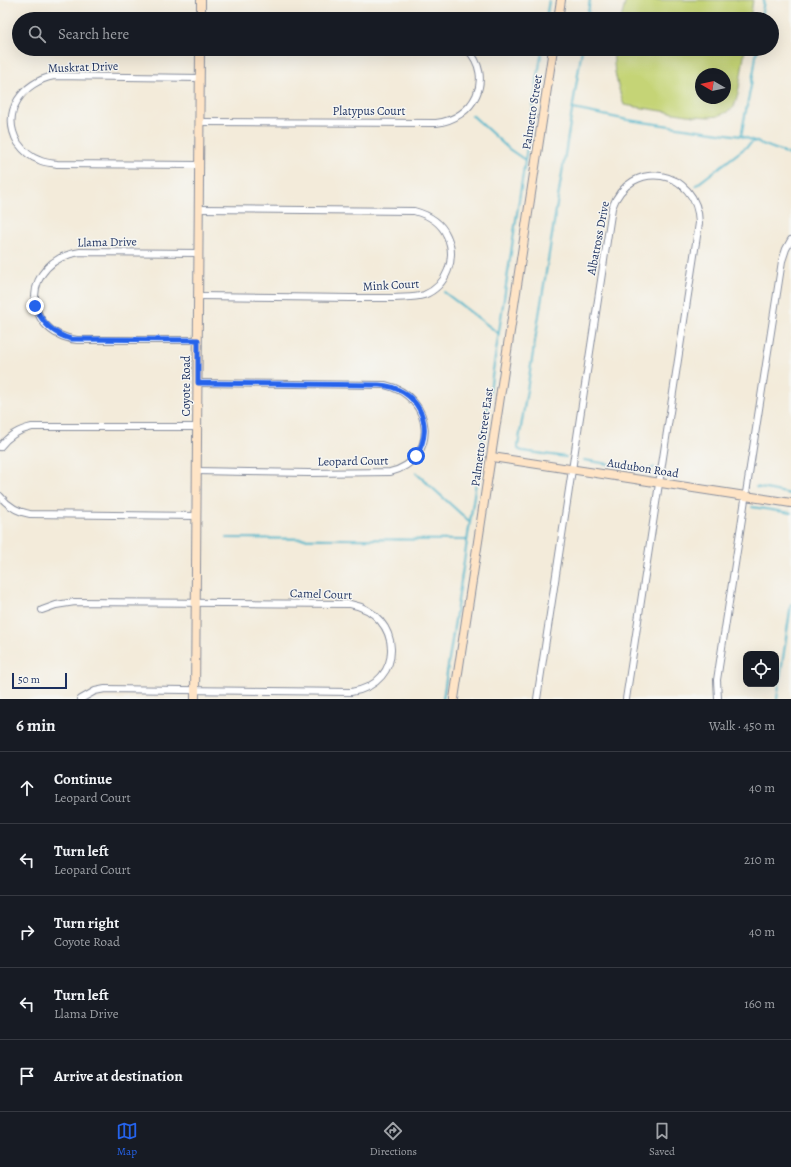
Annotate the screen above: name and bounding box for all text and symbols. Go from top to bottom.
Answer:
search box [12,12,779,56]
icon: search [26,23,48,45]
text: Search here [58,24,129,44]
street label: Muskrat Drive [47,58,119,76]
north arrow [695,68,731,104]
street label: Palmetto Street [518,73,546,151]
street label: Platypus Court [333,103,405,119]
street label: Albatross Drive [583,200,613,277]
street label: Llama Drive [77,233,137,251]
street label: Mink Court [362,276,420,294]
route end [26,297,44,315]
street label: Coyote Road [178,355,194,416]
street label: Palmetto Street East [467,387,497,487]
route start [407,447,425,465]
street label: Leopard Court [317,452,389,470]
street label: Audubon Road [605,454,680,482]
street label: Camel Court [290,585,352,603]
map controls [743,651,779,687]
button: locate [743,651,779,687]
scale bar [12,671,67,690]
text: 50 m [18,672,40,687]
text: 6 min [16,714,56,737]
text: Walk · 450 m [709,717,775,734]
text: Continue [54,769,112,789]
icon: ahead [16,777,38,799]
text: 40 m [749,779,775,796]
text: Leopard Court [54,789,131,806]
text: Turn left [54,841,109,861]
icon: left [16,849,38,871]
text: 210 m [744,851,775,868]
text: Leopard Court [54,861,131,878]
text: Turn right [54,913,119,933]
icon: right [16,921,38,943]
text: 40 m [749,923,775,940]
text: Coyote Road [54,933,120,950]
text: Turn left [54,985,109,1005]
icon: left [16,993,38,1015]
text: 160 m [744,995,775,1012]
text: Llama Drive [54,1005,118,1022]
icon: arrive [16,1065,38,1087]
text: Arrive at destination [54,1066,183,1086]
tab: Map [116,1120,138,1159]
tab: Directions [370,1120,417,1159]
tab: Saved [649,1120,675,1159]

